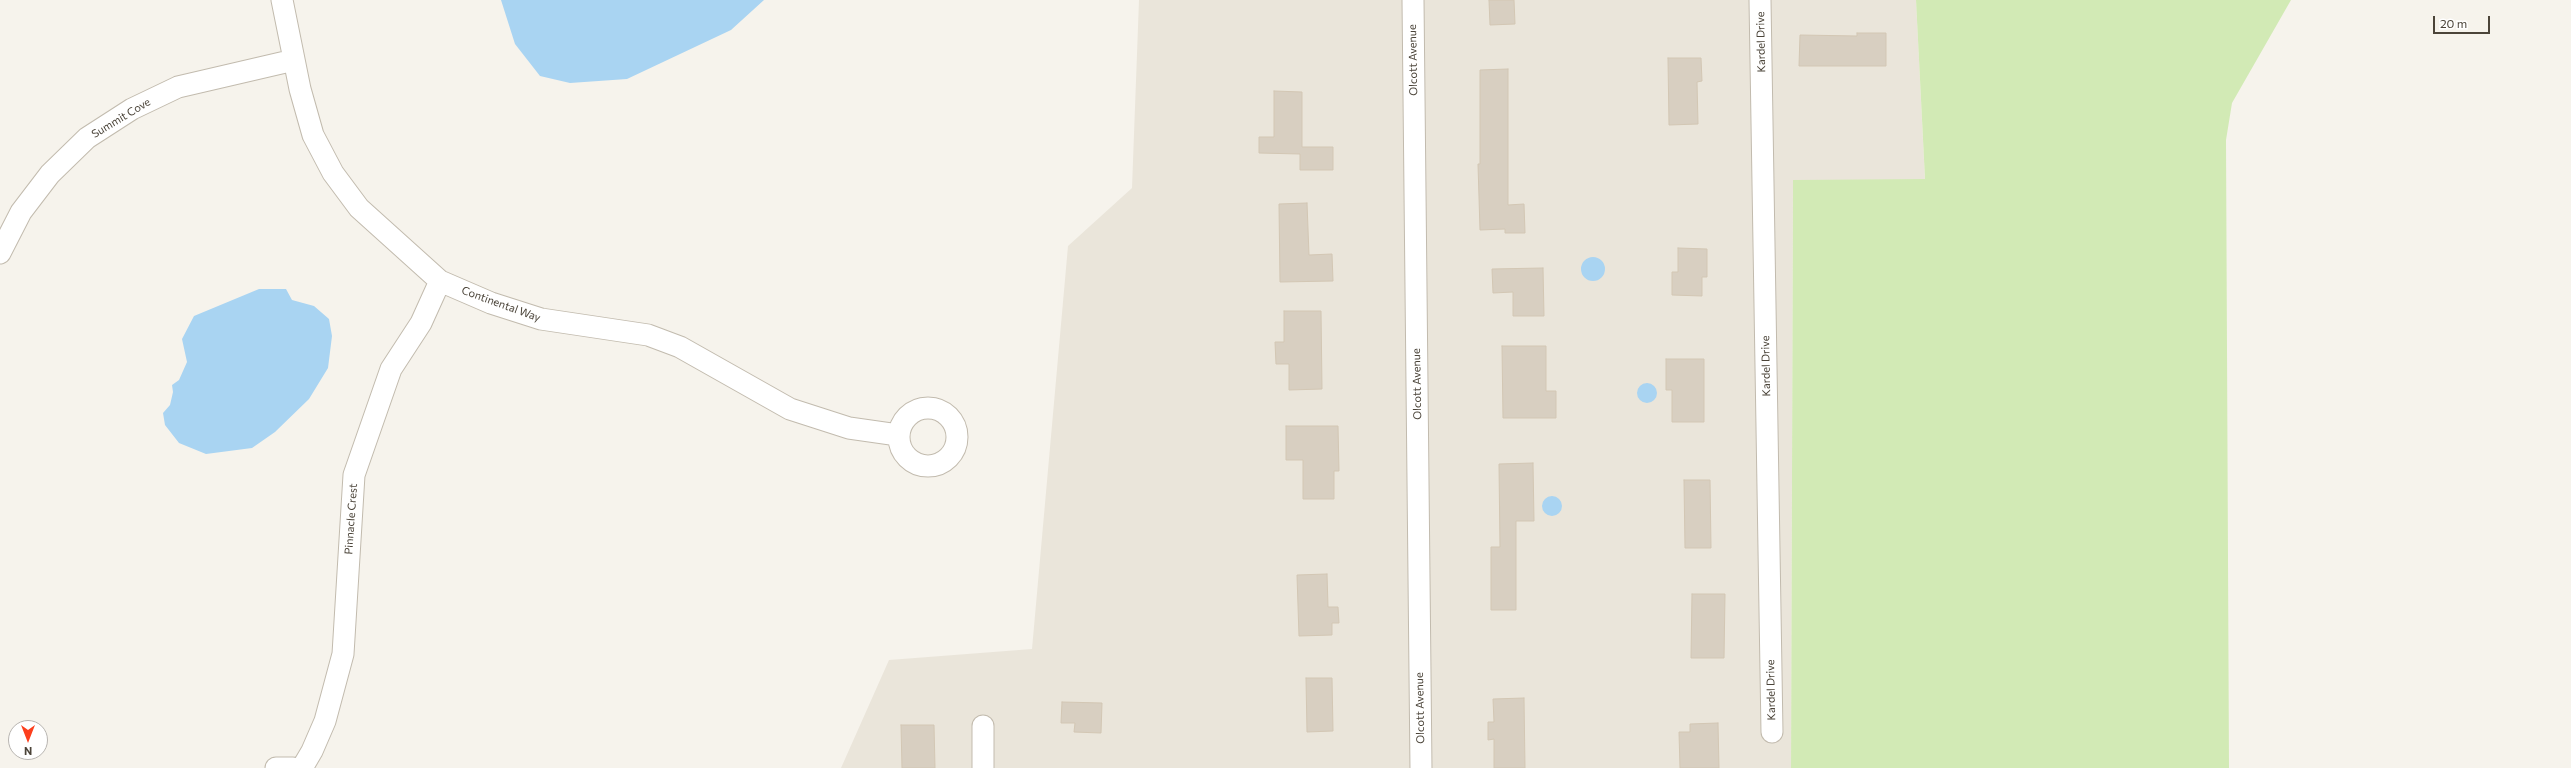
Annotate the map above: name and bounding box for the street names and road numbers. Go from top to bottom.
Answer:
street label: Kardel Drive [1754,11,1768,73]
street label: Olcott Avenue [1406,24,1420,96]
street label: Summit Cove [89,95,153,141]
street label: Continental Way [460,284,542,324]
street label: Kardel Drive [1759,335,1773,397]
street label: Olcott Avenue [1410,348,1424,420]
street label: Pinnacle Crest [342,483,360,555]
street label: Kardel Drive [1764,659,1778,721]
street label: Olcott Avenue [1413,672,1427,744]

